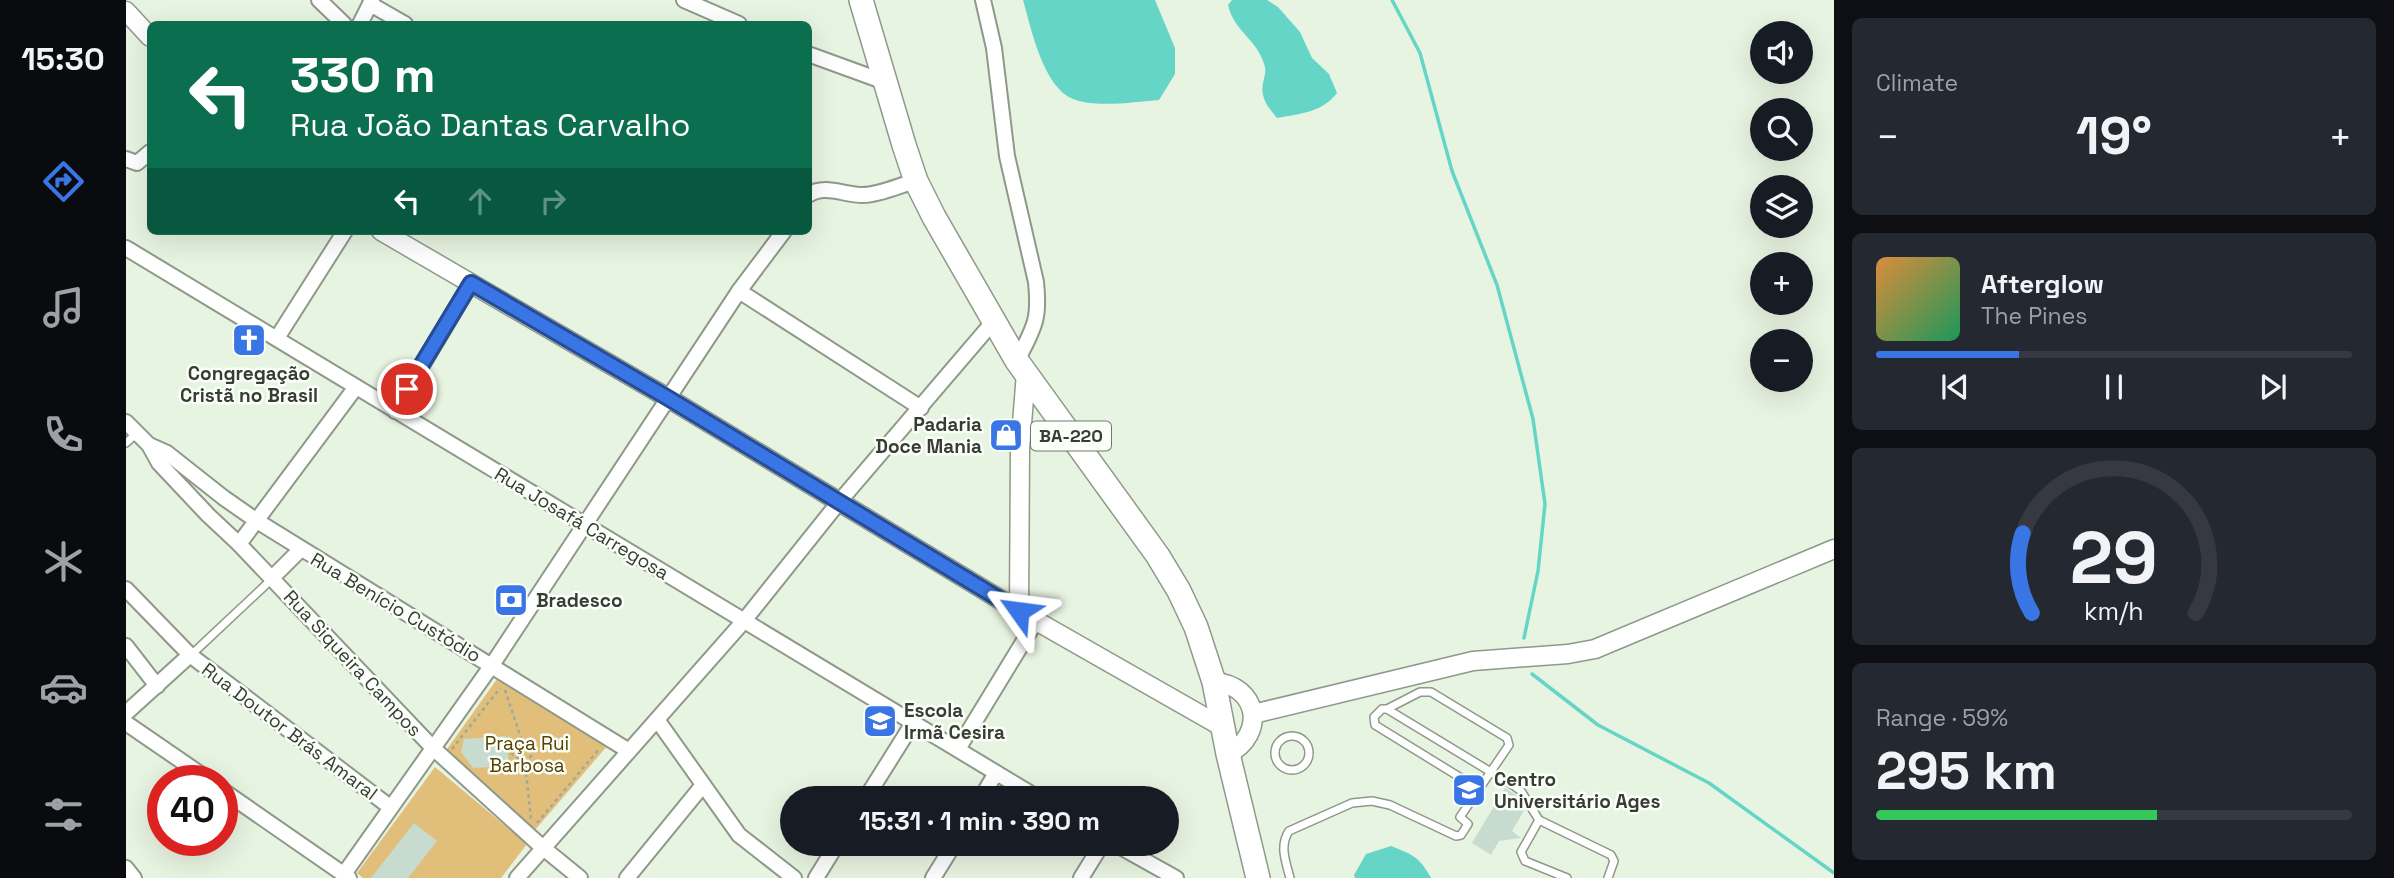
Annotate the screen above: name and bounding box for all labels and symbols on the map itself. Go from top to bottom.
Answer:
church icon: Congregação Cristã no Brasil [230,321,268,359]
pin [377,359,437,419]
place label: Congregação Cristã no Brasil [180,361,318,408]
place label: Padaria Doce Mania [875,412,982,459]
shop icon: Padaria Doce Mania [987,416,1025,454]
road number: BA-220 [1031,422,1111,450]
street label: Rua Josafá Carregosa [490,461,674,586]
street label: Rua Benício Custódio [306,547,486,668]
position arrow [982,574,1056,648]
bank icon: Bradesco [492,581,530,619]
street label: Rua Siqueira Campos [278,585,427,742]
place label: Bradesco [536,588,623,613]
street label: Rua Doutor Brás Amaral [197,657,383,806]
place label: Escola Irmã Cesira [904,698,1005,745]
school or university icon: Escola Irmã Cesira [861,702,899,740]
park label: Praça Rui Barbosa [485,731,569,778]
speed limit sign: 40 [147,765,238,856]
place label: Centro Universitário Ages [1494,767,1661,814]
school or university icon: Centro Universitário Ages [1450,771,1488,809]

